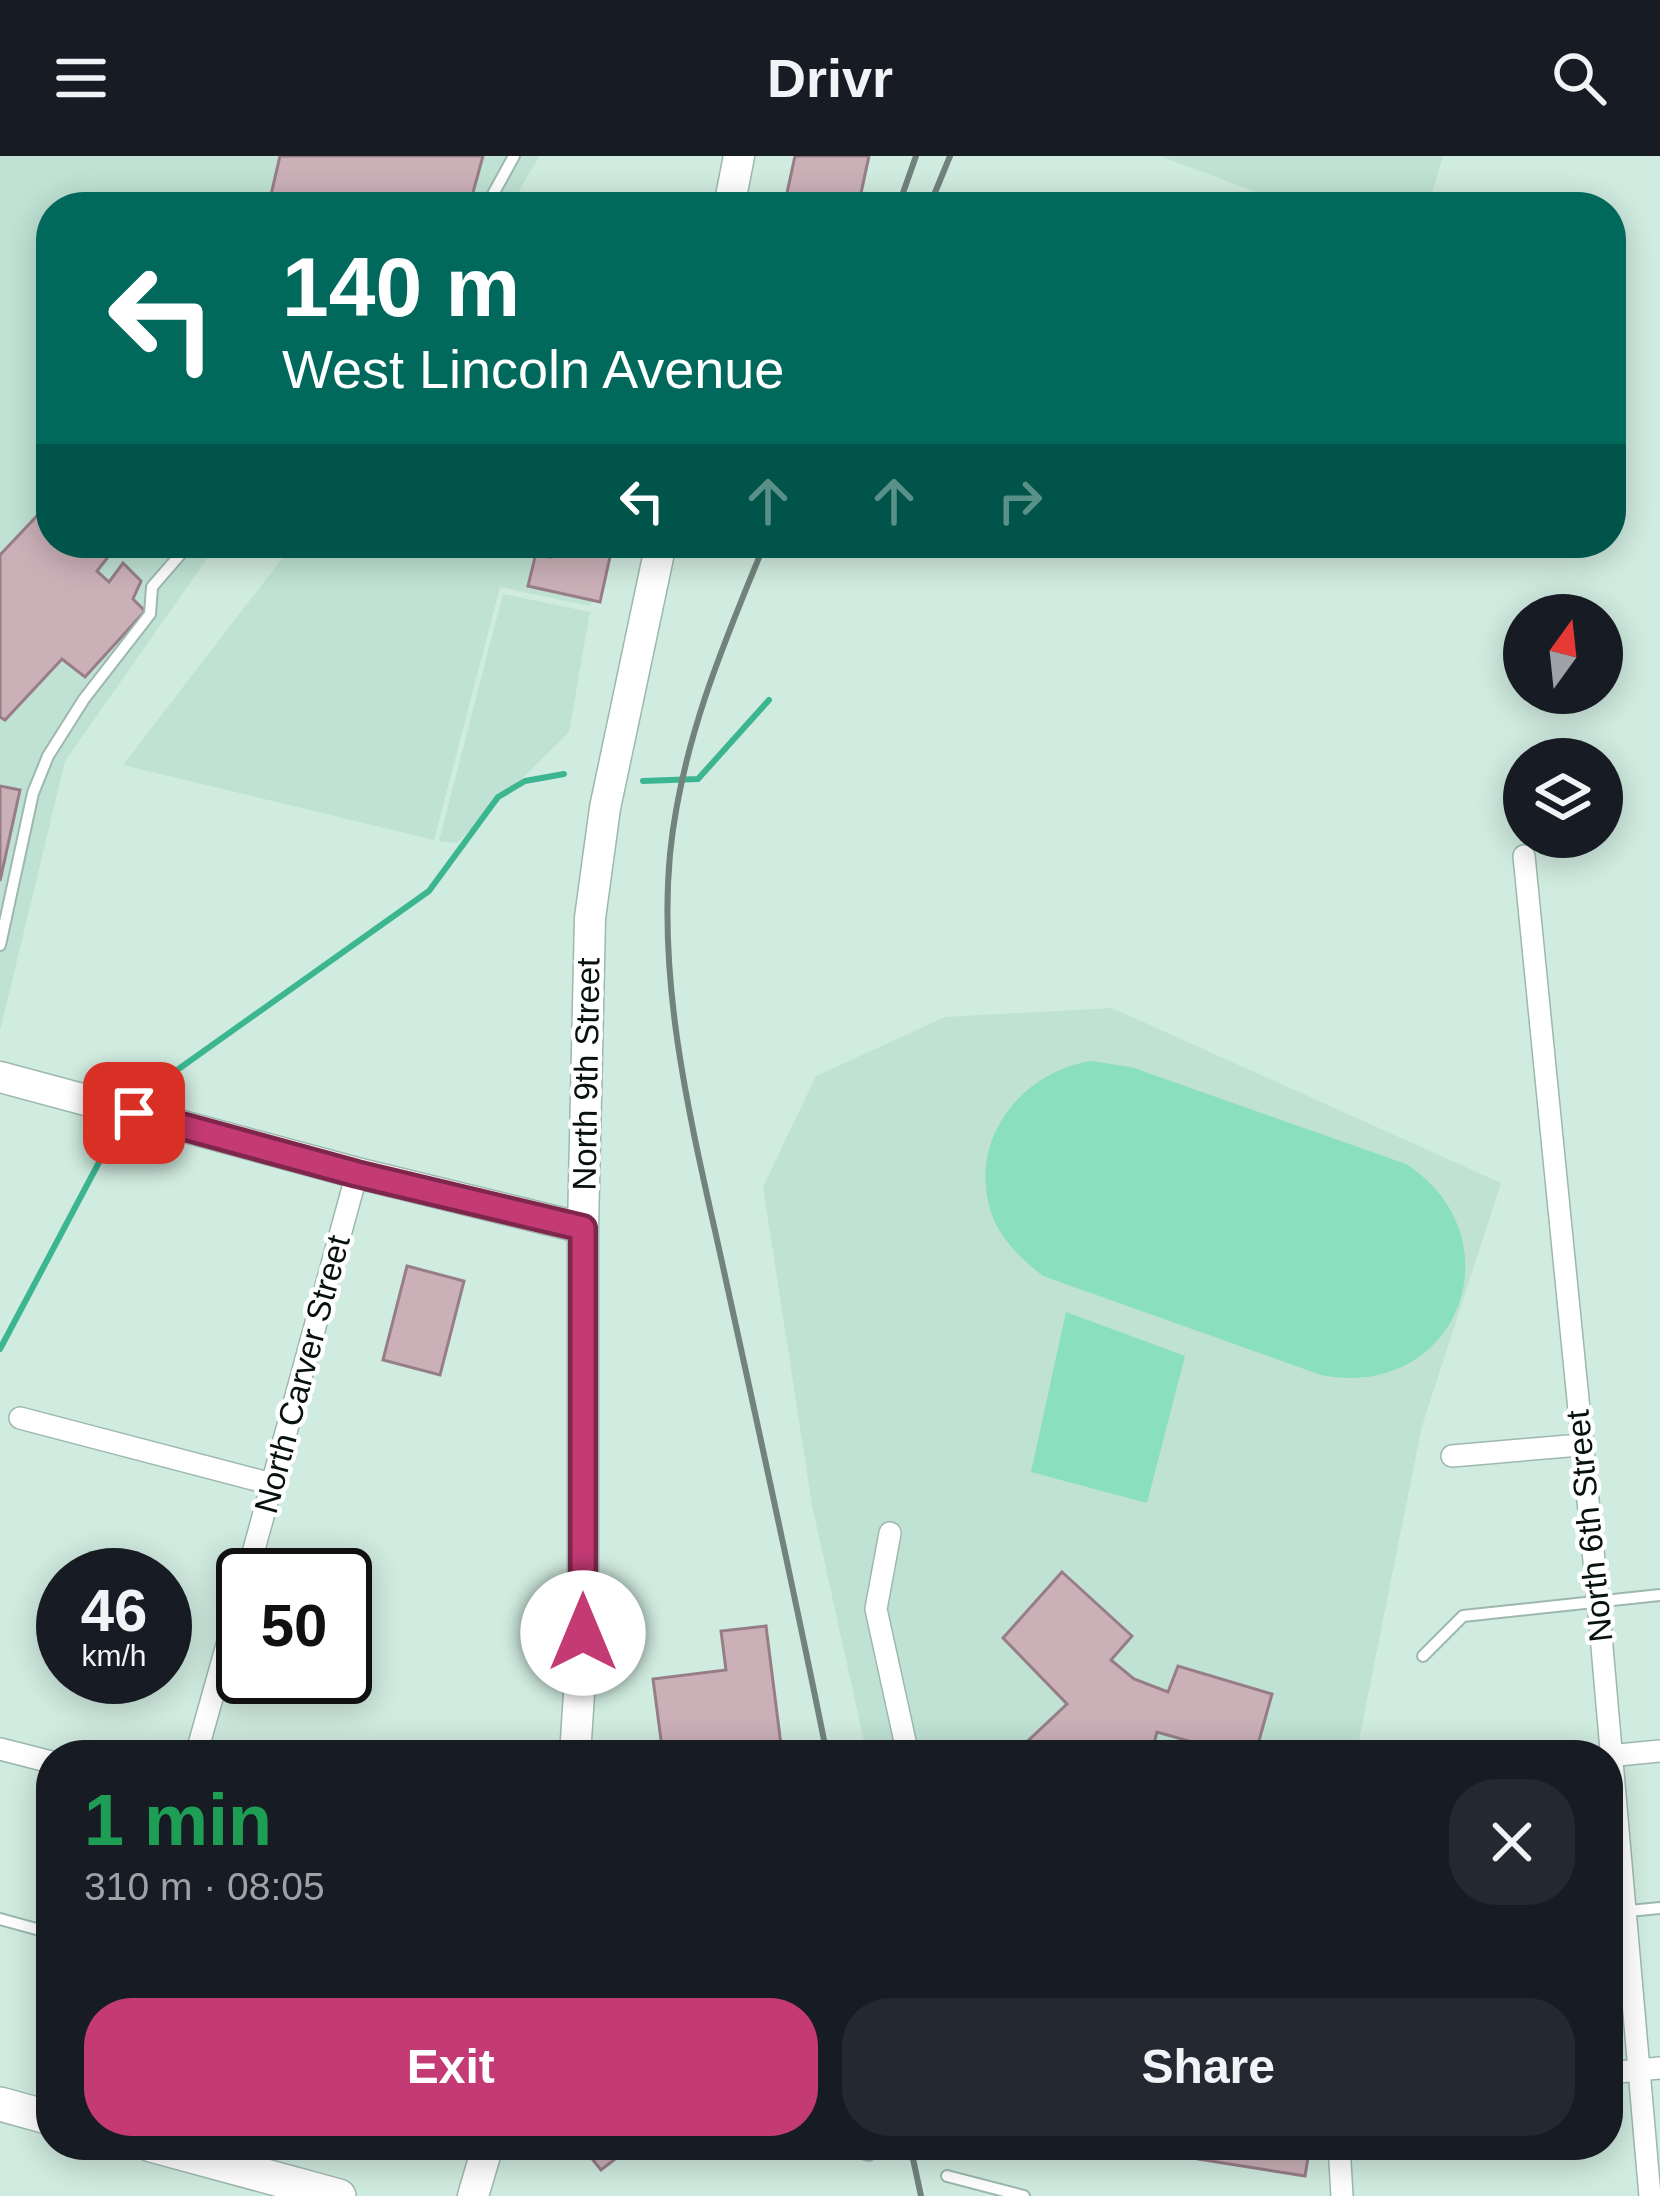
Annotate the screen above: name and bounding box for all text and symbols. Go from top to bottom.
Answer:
icon: menu [48,45,114,111]
icon: search [1546,45,1612,111]
text: Drivr [767,48,893,108]
icon: left [84,240,240,396]
text: 140 m [282,240,520,334]
text: West Lincoln Avenue [282,339,784,399]
icon: left [609,468,675,534]
icon: ahead [735,468,801,534]
icon: ahead [861,468,927,534]
icon: right [987,468,1053,534]
north arrow [1503,594,1623,714]
map controls [1503,594,1623,858]
button: layers [1503,738,1623,858]
street label: North 9th Street [565,957,607,1191]
pin [83,1062,185,1164]
icon: arrive [101,1080,167,1146]
street label: North Carver Street [247,1231,357,1517]
street label: North 6th Street [1558,1408,1620,1644]
speed limit sign: 50 [216,1548,372,1704]
position arrow [520,1570,646,1696]
text: 46 [81,1577,147,1644]
text: km/h [81,1639,147,1672]
button: close [1449,1779,1575,1905]
text: 1 min [84,1780,272,1860]
text: 310 m · 08:05 [84,1865,325,1908]
button: Exit [84,1998,818,2136]
button: Share [842,1998,1575,2136]

